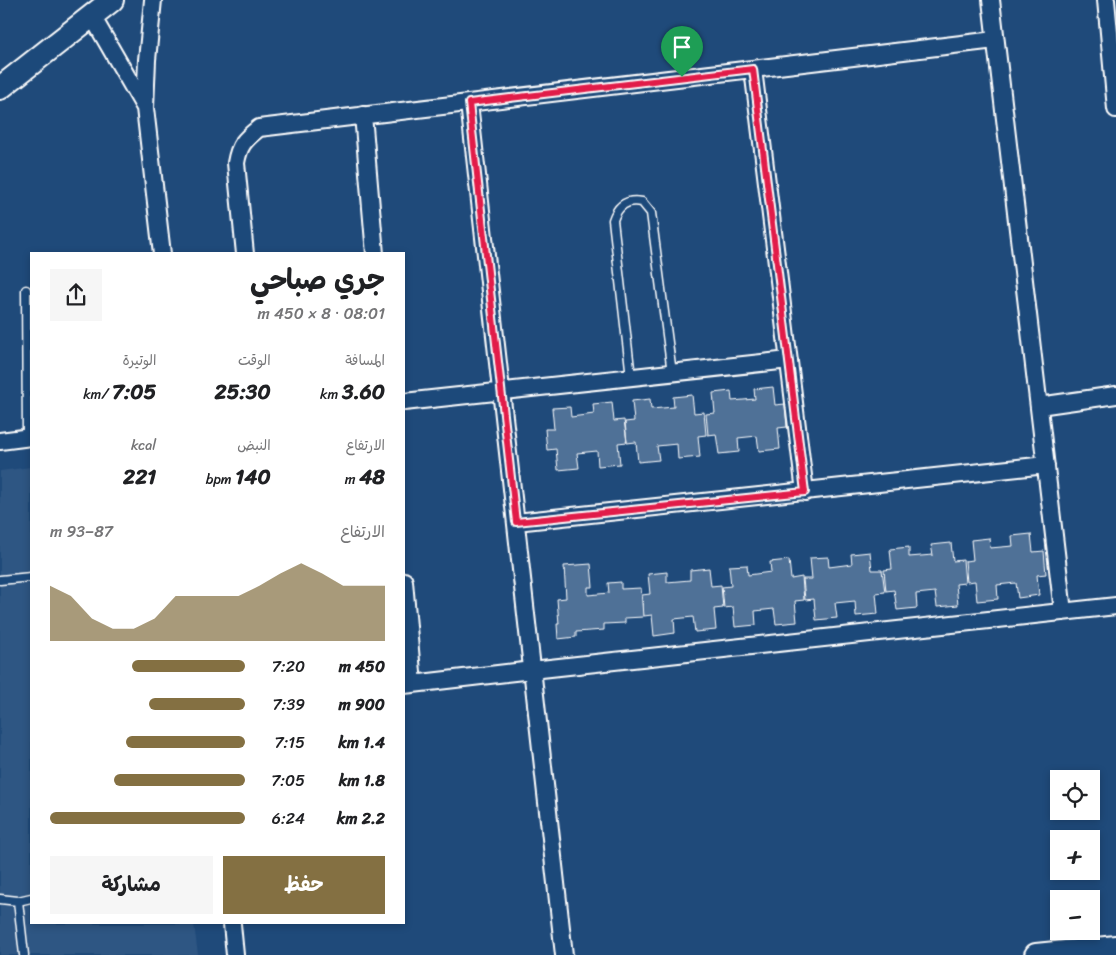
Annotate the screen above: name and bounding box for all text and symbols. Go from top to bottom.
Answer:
pin [661,26,703,77]
icon: arrive [668,33,696,61]
text: جري صباحي [250,255,385,304]
button: share [50,269,102,321]
text: 08:01 · 8 × 450 m [258,299,385,328]
text: الوتيرة [123,348,156,373]
text: الوقت [238,348,271,373]
text: المسافة [345,348,385,373]
text: 7:05 [112,373,156,411]
text: 25:30 [215,373,271,411]
text: 3.60 [342,373,385,411]
text: /km [83,382,112,407]
text: km [320,382,342,407]
text: kcal [131,433,156,458]
text: النبض [237,433,271,458]
text: الارتفاع [346,433,385,458]
text: 221 [123,458,156,496]
text: 140 [235,458,271,496]
text: 48 [359,458,385,496]
text: bpm [206,467,235,492]
text: m [345,467,359,492]
text: 87–93 m [50,517,113,546]
text: الارتفاع [340,517,385,546]
text: 7:20 [272,652,305,681]
text: 450 m [339,652,385,681]
text: 7:39 [272,690,305,719]
text: 900 m [338,690,385,719]
text: 7:15 [274,728,305,757]
text: 1.4 km [338,728,385,757]
text: 7:05 [271,766,305,795]
text: 1.8 km [339,766,385,795]
map controls [1050,770,1100,940]
button: locate [1050,770,1100,820]
text: 6:24 [272,804,305,833]
text: 2.2 km [337,804,385,833]
button: + [1050,830,1100,880]
button: مشاركة [50,856,213,914]
button: حفظ [223,856,385,914]
button: − [1050,890,1100,940]

